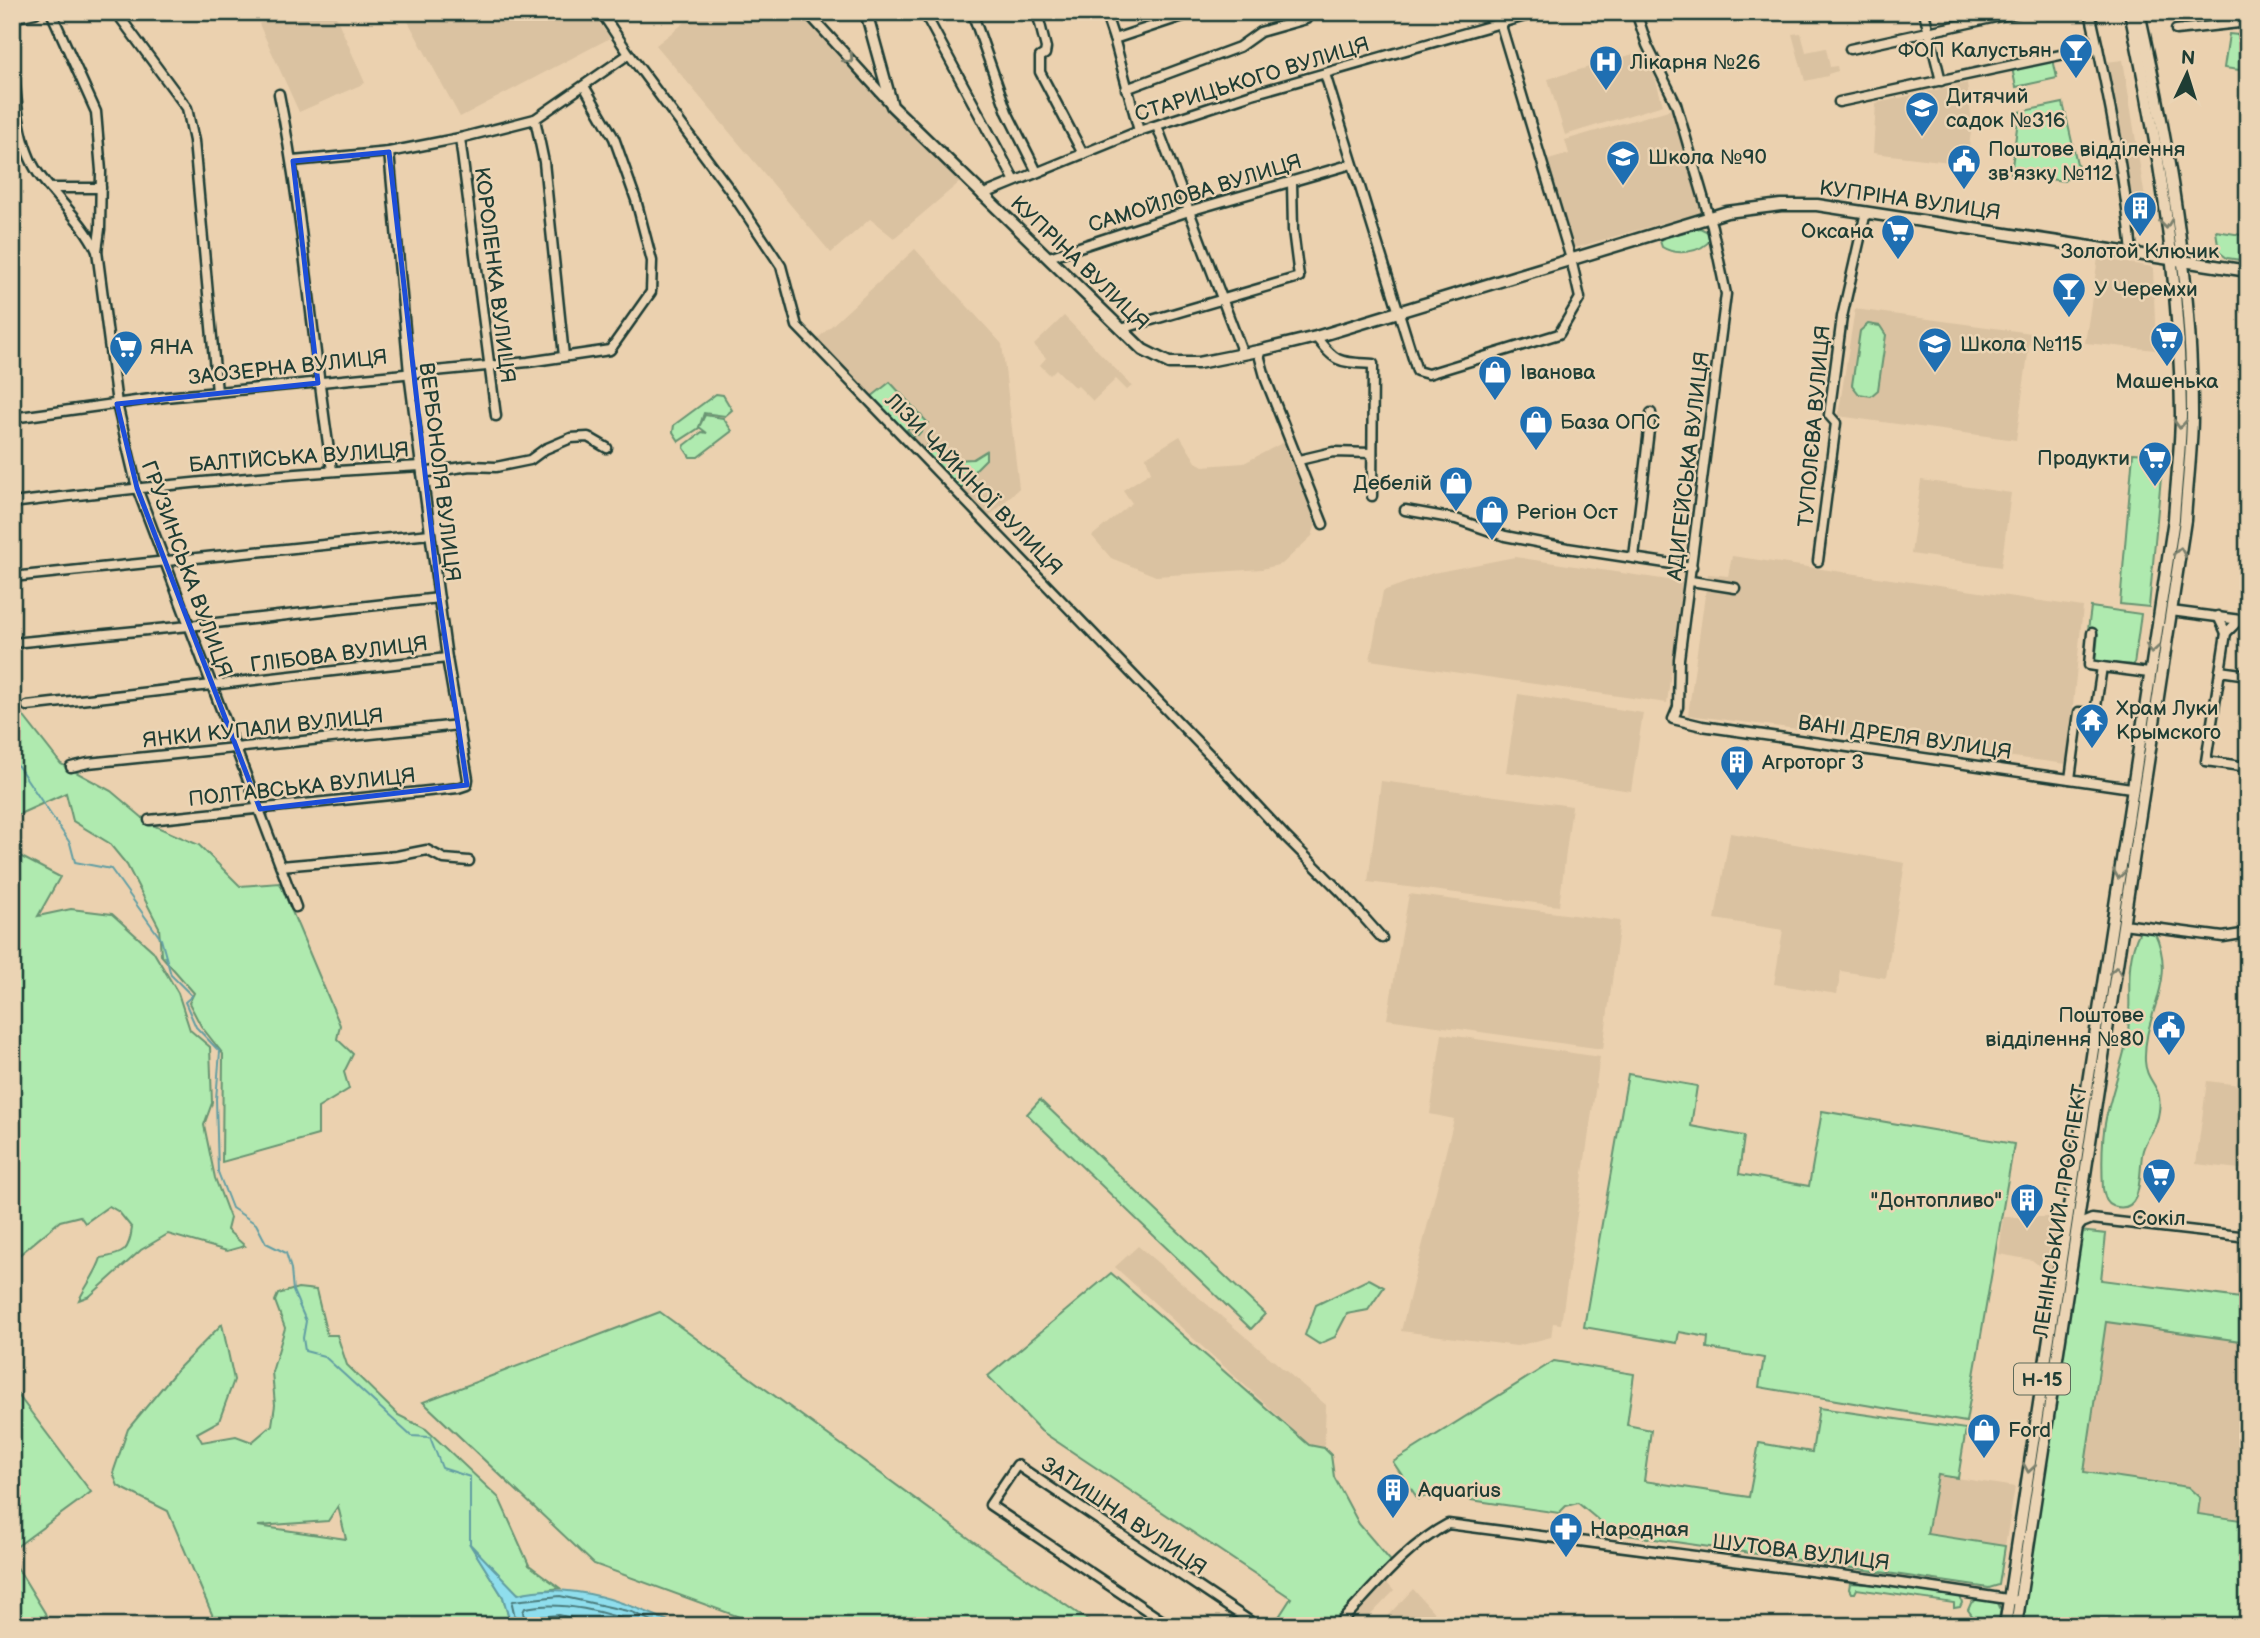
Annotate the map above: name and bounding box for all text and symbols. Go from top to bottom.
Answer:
bar icon: ФОП Калустьян [2057,31,2095,80]
street label: СТАРИЦЬКОГО ВУЛИЦЯ [1132,32,1373,127]
place label: ФОП Калустьян [1898,38,2052,63]
north arrow [2152,38,2222,108]
hospital icon: Лікарня №26 [1587,43,1625,92]
text: N [2180,47,2196,71]
place label: Лікарня №26 [1629,50,1761,75]
one-way arrow [841,51,854,64]
place label: Дитячий садок №316 [1946,84,2066,133]
school or university icon: Дитячий садок №316 [1903,89,1941,138]
place label: Поштове відділення зв'язку №112 [1988,137,2185,186]
school or university icon: Школа №90 [1604,138,1642,187]
public building icon: Поштове відділення зв'язку №112 [1945,142,1983,191]
place label: Школа №90 [1648,145,1767,170]
street label: САМОЙЛОВА ВУЛИЦЯ [1085,149,1305,238]
street label: КОРОЛЕНКА ВУЛИЦЯ [469,166,520,385]
street label: КУПРІНА ВУЛИЦЯ [1818,175,2002,226]
building icon: Золотой Ключик [2121,189,2159,238]
street label: КУПРІНА ВУЛИЦЯ [1005,191,1154,336]
supermarket icon: Оксана [1879,212,1917,261]
one-way arrow [2159,218,2174,230]
place label: Оксана [1801,219,1875,244]
place label: Золотой Ключик [2061,239,2219,264]
bar icon: У Черемхи [2050,270,2088,319]
place label: У Черемхи [2094,277,2198,302]
supermarket icon: Машенька [2148,319,2186,368]
street label: ТУПОЛЄВА ВУЛИЦЯ [1793,324,1836,528]
school or university icon: Школа №115 [1916,325,1954,374]
supermarket icon: ЯНА [107,328,145,377]
place label: Школа №115 [1960,332,2083,357]
place label: ЯНА [150,335,193,360]
street label: ЗАОЗЕРНА ВУЛИЦЯ [187,345,389,390]
street label: АДИГЕЙСЬКА ВУЛИЦЯ [1662,350,1715,583]
shop icon: Іванова [1476,353,1514,402]
place label: Іванова [1520,360,1596,385]
street label: ВЕРБОНОЛЯ ВУЛИЦЯ [414,361,465,583]
place label: Машенька [2115,369,2219,394]
street label: ЛІЗИ ЧАЙКІНОЇ ВУЛИЦЯ [879,387,1067,581]
shop icon: База ОПС [1517,403,1555,452]
place label: База ОПС [1560,410,1660,435]
one-way arrow [2173,419,2188,430]
street label: БАЛТІЙСЬКА ВУЛИЦЯ [188,437,410,478]
supermarket icon: Продукти [2136,439,2174,488]
place label: Продукти [2037,446,2130,471]
street label: ГРУЗИНСЬКА ВУЛИЦЯ [136,457,237,681]
shop icon: Дебелій [1437,464,1475,513]
place label: Дебелій [1353,471,1432,496]
shop icon: Регіон Ост [1473,493,1511,542]
place label: Регіон Ост [1516,500,1618,525]
one-way arrow [2172,546,2187,558]
street label: ГЛІБОВА ВУЛИЦЯ [249,631,429,678]
one-way arrow [2145,644,2160,655]
place label: Храм Луки Крымского [2116,696,2221,745]
temple icon: Храм Луки Крымского [2073,701,2111,750]
street label: ЯНКИ КУПАЛИ ВУЛИЦЯ [141,703,385,754]
street label: ВАНІ ДРЕЛЯ ВУЛИЦЯ [1796,710,2013,765]
building icon: Агроторг 3 [1718,743,1756,792]
place label: Агроторг 3 [1761,750,1864,775]
street label: ПОЛТАВСЬКА ВУЛИЦЯ [187,763,417,812]
one-way arrow [2112,869,2127,880]
one-way arrow [2108,965,2123,977]
place label: Поштове відділення №80 [1985,1003,2144,1052]
public building icon: Поштове відділення №80 [2150,1008,2188,1057]
street label: ЛЕНІНСЬКИЙ ПРОСПЕКТ [2028,1082,2093,1340]
supermarket icon: Сокіл [2140,1156,2178,1205]
building icon: "Донтопливо" [2008,1181,2046,1230]
place label: "Донтопливо" [1871,1188,2002,1213]
place label: Сокіл [2132,1206,2186,1231]
road number: Н-15 [2014,1364,2070,1394]
shop icon: Ford [1965,1411,2003,1460]
place label: Ford [2008,1418,2051,1443]
street label: ЗАТИШНА ВУЛИЦЯ [1036,1452,1211,1581]
one-way arrow [2022,1462,2037,1474]
building icon: Aquarius [1374,1471,1412,1520]
place label: Aquarius [1418,1478,1501,1503]
pharmacy icon: Народная [1547,1510,1585,1559]
place label: Народная [1590,1517,1689,1542]
street label: ШУТОВА ВУЛИЦЯ [1711,1529,1891,1576]

